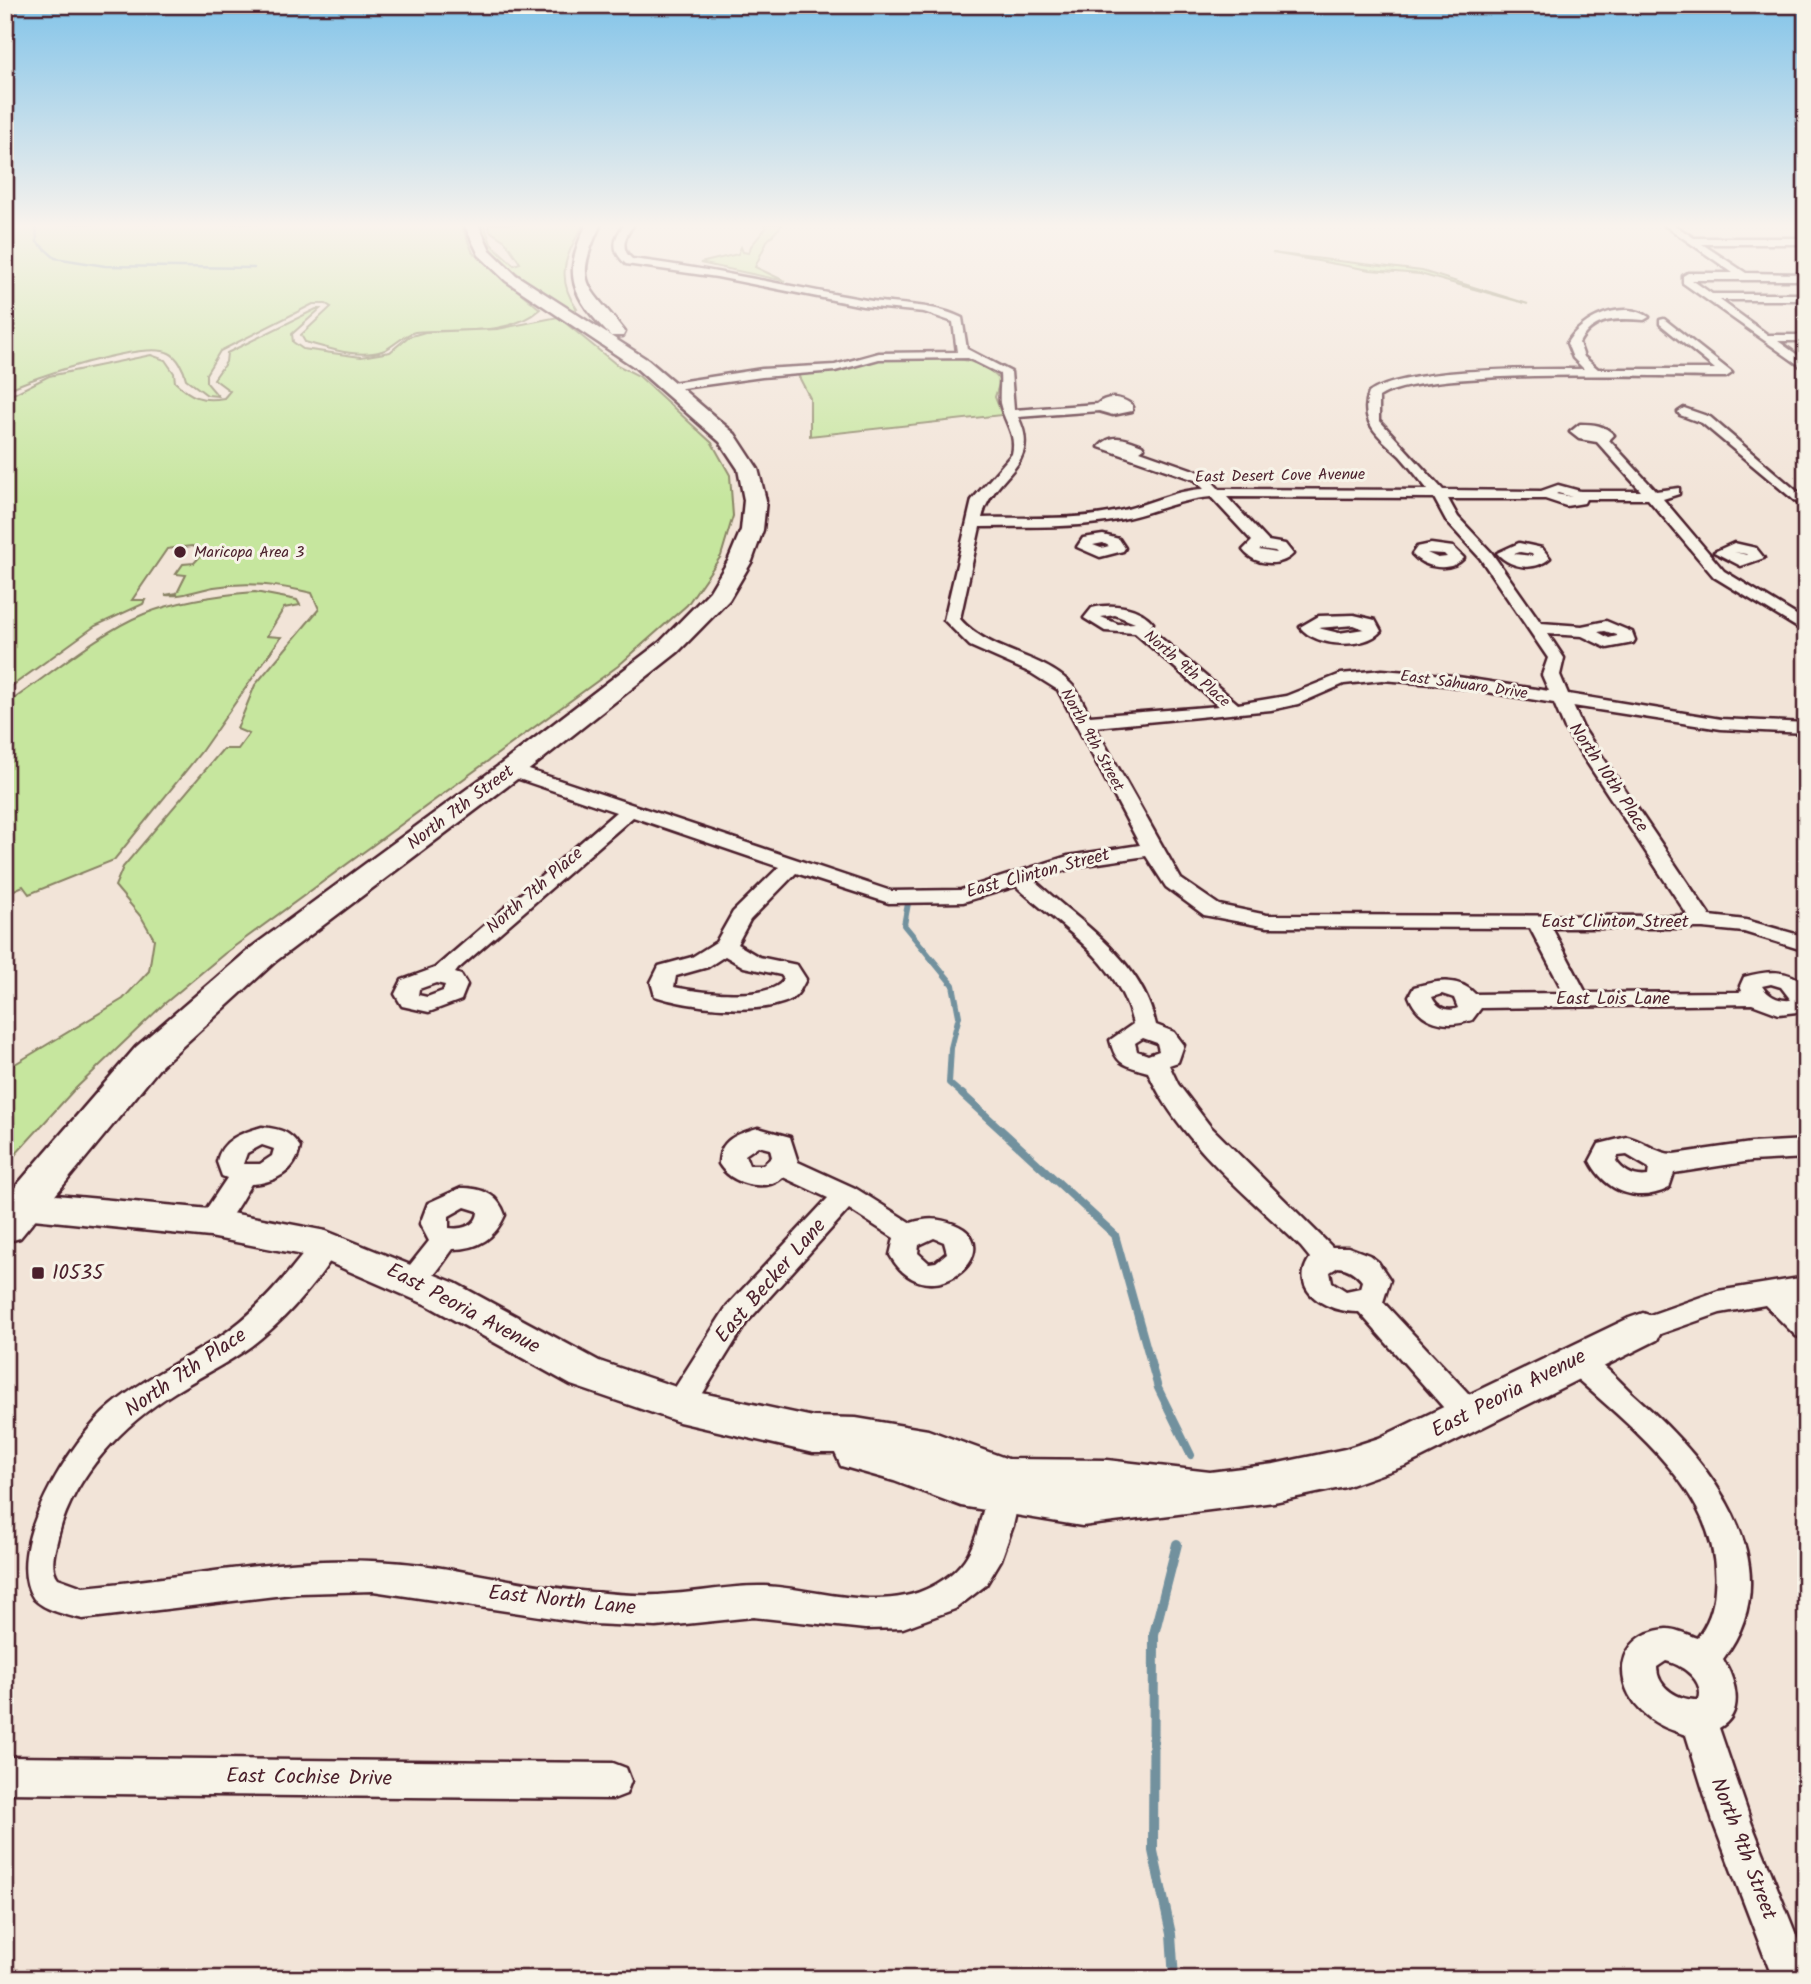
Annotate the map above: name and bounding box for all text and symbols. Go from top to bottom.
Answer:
street label: East Desert Cove Avenue [1195,462,1365,490]
place label: Maricopa Area 3 [194,540,304,565]
marker: Maricopa Area 3 [172,544,188,560]
street label: North 9th Place [1138,624,1236,714]
street label: East Sahuaro Drive [1399,664,1529,706]
street label: North 9th Street [1053,684,1131,797]
street label: North 10th Place [1560,717,1656,839]
street label: North 7th Street [401,757,522,858]
street label: North 7th Place [480,840,590,942]
street label: East Clinton Street [963,841,1114,907]
street label: East Clinton Street [1541,908,1690,937]
street label: East Lois Lane [1556,985,1670,1014]
street label: East Becker Lane [707,1211,835,1351]
street label: East Peoria Avenue [380,1255,546,1364]
place label: 10535 [52,1257,105,1290]
marker: 10535 [30,1265,46,1281]
street label: North 7th Place [118,1320,254,1426]
street label: East Peoria Avenue [1426,1340,1593,1447]
street label: East North Lane [487,1577,638,1625]
street label: East Cochise Drive [226,1760,393,1796]
street label: North 9th Street [1701,1773,1786,1926]

